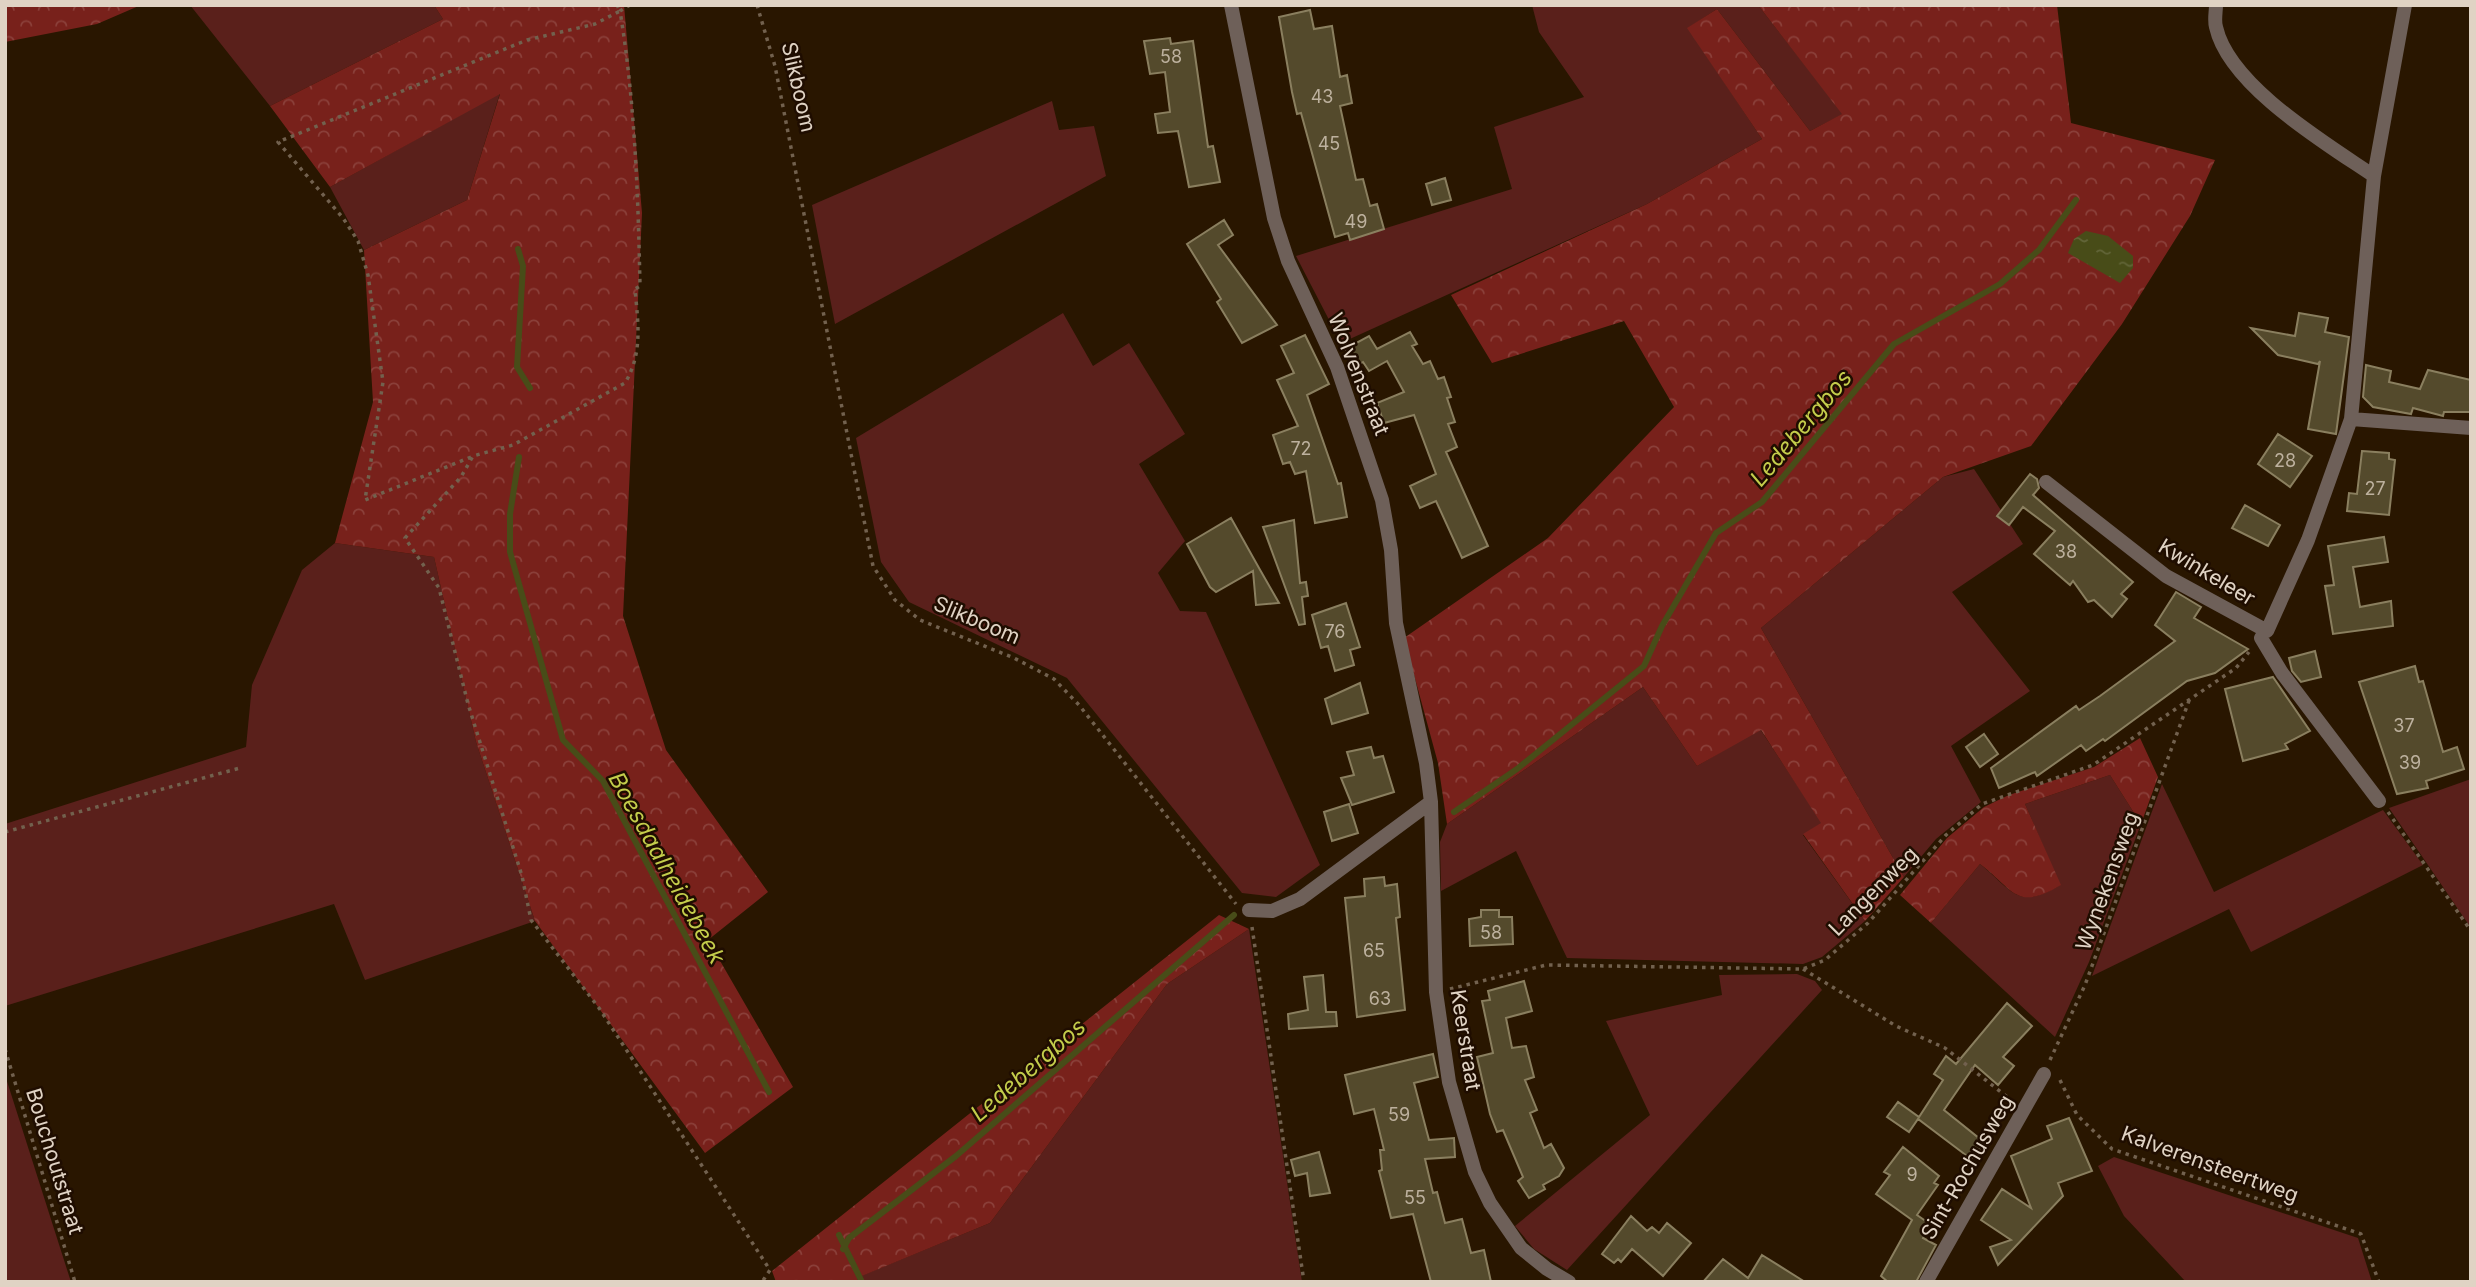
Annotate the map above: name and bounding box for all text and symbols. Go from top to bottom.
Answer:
street label: Slikboom [777,40,821,134]
house number: 58 [1160,46,1182,67]
house number: 43 [1311,86,1333,107]
house number: 45 [1318,133,1340,154]
house number: 49 [1345,211,1367,232]
street label: Wolvenstraat [1323,309,1395,439]
water label: Ledebergbos [1744,364,1858,492]
house number: 72 [1290,438,1312,459]
house number: 28 [2274,450,2296,471]
house number: 27 [2364,478,2386,499]
street label: Kwinkeleer [2154,533,2260,611]
house number: 38 [2055,541,2077,562]
street label: Slikboom [930,591,1024,649]
house number: 76 [1324,621,1346,642]
house number: 37 [2393,715,2415,736]
house number: 39 [2399,752,2421,773]
water label: Boesdaalheidebeek [603,767,732,969]
street label: Wynekensweg [2070,808,2144,954]
street label: Langenweg [1823,841,1923,941]
house number: 58 [1480,922,1502,943]
house number: 65 [1363,940,1385,961]
house number: 63 [1369,988,1391,1009]
street label: Keerstraat [1446,988,1486,1092]
water label: Ledebergbos [965,1012,1091,1128]
street label: Bouchoutstraat [21,1085,89,1237]
street label: Sint-Rochusweg [1915,1090,2019,1244]
house number: 59 [1388,1104,1410,1125]
street label: Kalverensteertweg [2118,1120,2302,1208]
house number: 9 [1906,1164,1918,1185]
house number: 55 [1404,1187,1426,1208]

